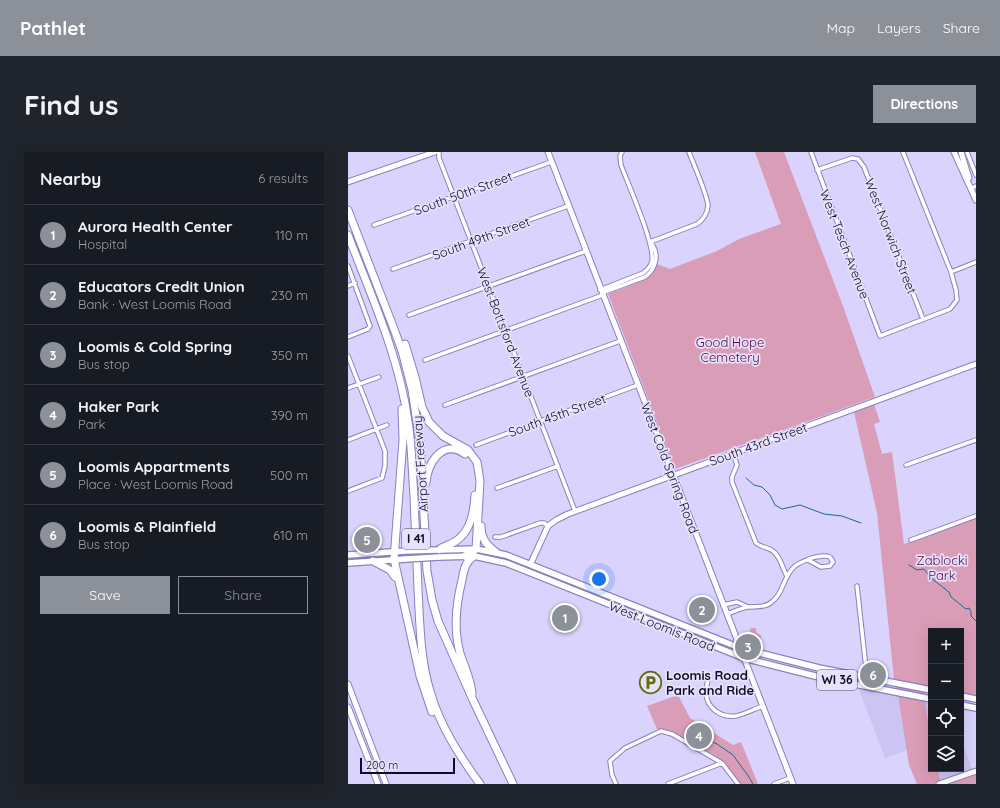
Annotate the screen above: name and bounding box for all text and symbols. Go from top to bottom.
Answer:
text: Pathlet [20,16,86,40]
text: Map [826,19,855,37]
text: Layers [877,19,921,37]
text: Share [943,19,980,37]
button: Directions [873,85,976,123]
text: Find us [24,87,118,122]
text: Nearby [40,168,101,189]
street label: South 50th Street [412,168,514,218]
text: 6 results [258,170,308,186]
street label: West Norwich Street [862,176,920,296]
street label: West Tesch Avenue [817,187,873,301]
street label: South 49th Street [430,213,532,263]
text: Aurora Health Center [78,217,233,236]
text: 1 [50,227,56,243]
text: 110 m [275,227,308,243]
text: Hospital [78,236,127,252]
street label: West Bottsford Avenue [474,265,538,399]
text: Educators Credit Union [78,277,245,296]
text: 2 [49,287,57,303]
text: 230 m [271,287,308,303]
text: Bank · West Loomis Road [78,296,231,312]
park label: Good Hope Cemetery [696,334,764,365]
text: Loomis & Cold Spring [78,337,232,356]
text: 3 [50,347,56,363]
text: 350 m [271,347,308,363]
text: Bus stop [78,356,130,372]
street label: South 45th Street [506,390,608,440]
text: Haker Park [78,397,159,416]
street label: West Cold Spring Road [638,400,702,536]
text: 4 [49,407,57,423]
text: 390 m [271,407,308,423]
street label: Airport Freeway [409,415,431,513]
text: Park [78,416,106,432]
street label: South 43rd Street [707,419,809,469]
text: Loomis Appartments [78,457,230,476]
text: 5 [49,467,57,483]
text: 500 m [270,467,308,483]
text: Place · West Loomis Road [78,476,233,492]
text: Loomis & Plainfield [78,517,216,536]
pin: 5 [354,525,380,555]
text: 6 [49,527,57,543]
text: 610 m [273,527,308,543]
road number: I 41 [402,529,430,549]
text: Bus stop [78,536,130,552]
park label: Zablocki Park [916,552,968,583]
your location [589,569,609,589]
button: Save [40,576,170,614]
button: Share [178,576,308,614]
pin: 2 [689,595,715,625]
street label: West Loomis Road [607,597,717,655]
pin: 1 [552,603,578,633]
map controls [928,628,964,772]
button: + [928,628,964,664]
pin: 3 [735,632,761,662]
pin: 6 [860,660,886,690]
button: − [928,664,964,700]
place label: Loomis Road Park and Ride [666,667,754,698]
parking icon: Loomis Road Park and Ride [638,669,664,695]
road number: WI 36 [817,670,857,690]
button: locate [928,700,964,736]
pin: 4 [686,721,712,751]
button: layers [928,736,964,772]
scale bar [360,756,455,775]
text: 200 m [366,758,398,772]

